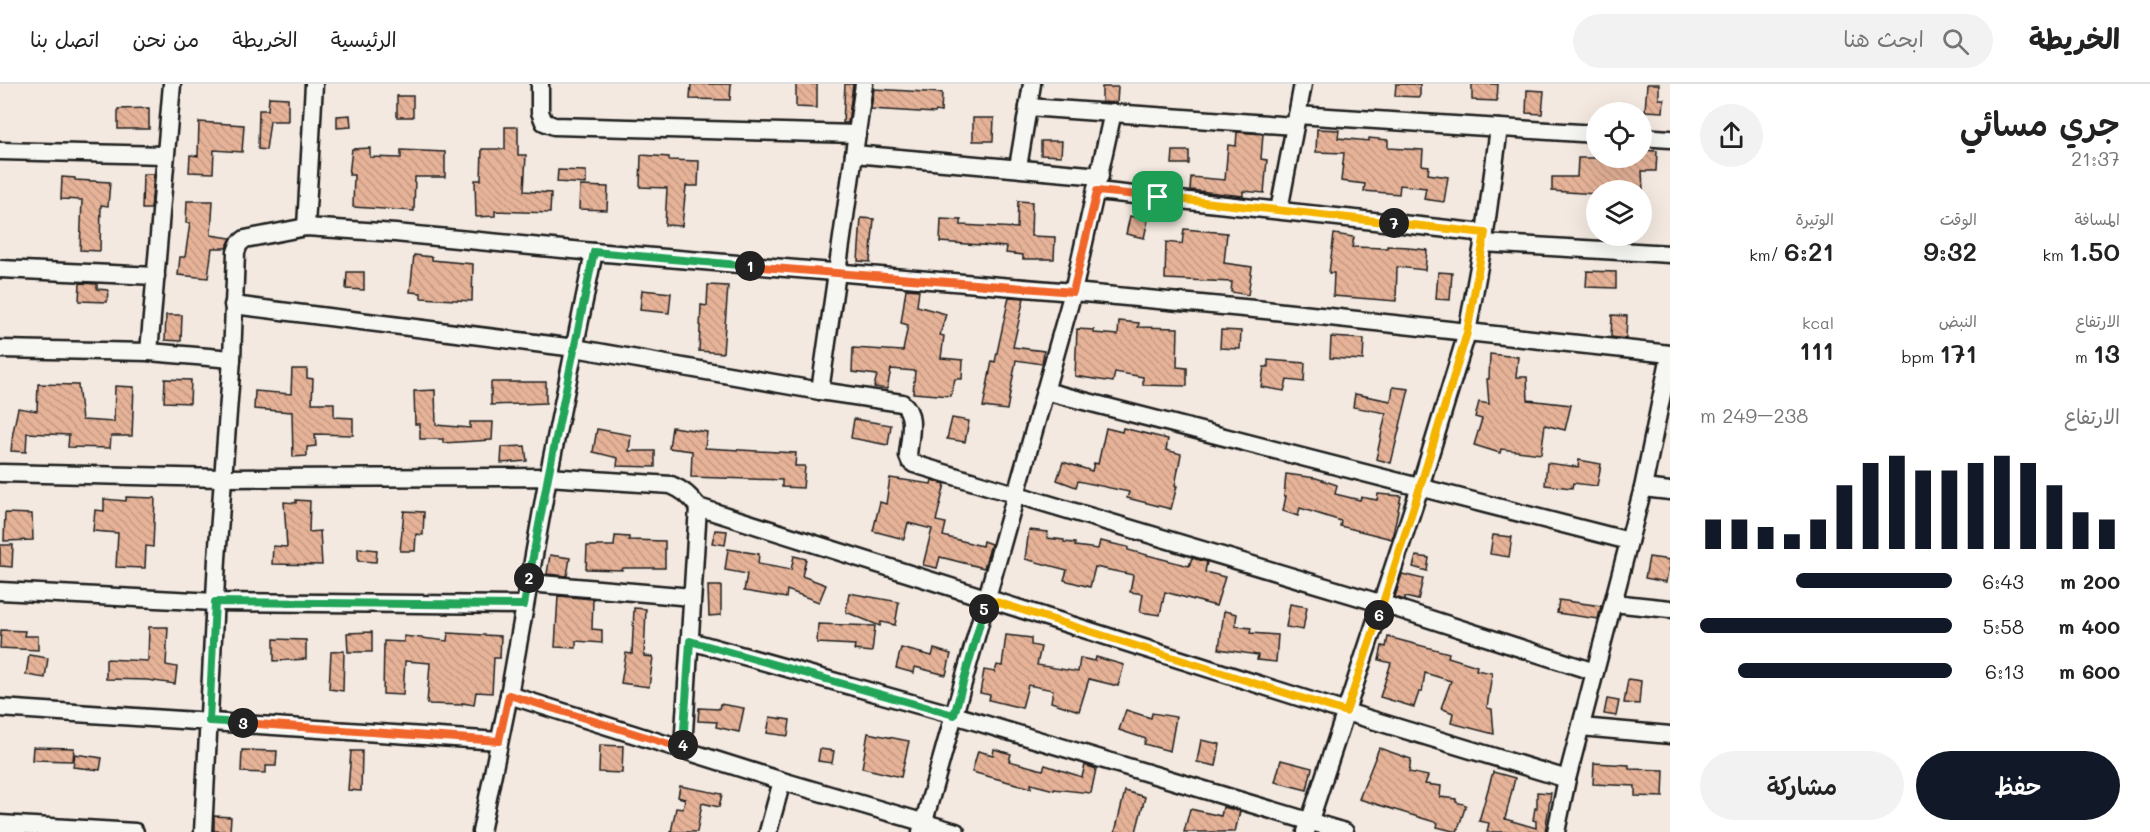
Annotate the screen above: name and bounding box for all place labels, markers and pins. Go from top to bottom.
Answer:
pin [1132,171,1183,222]
pin: 7 [1379,208,1409,238]
pin: 1 [735,251,765,281]
pin: 2 [514,563,544,593]
pin: 5 [969,594,999,624]
pin: 6 [1364,600,1394,630]
pin: 3 [228,708,258,738]
pin: 4 [668,730,698,760]

